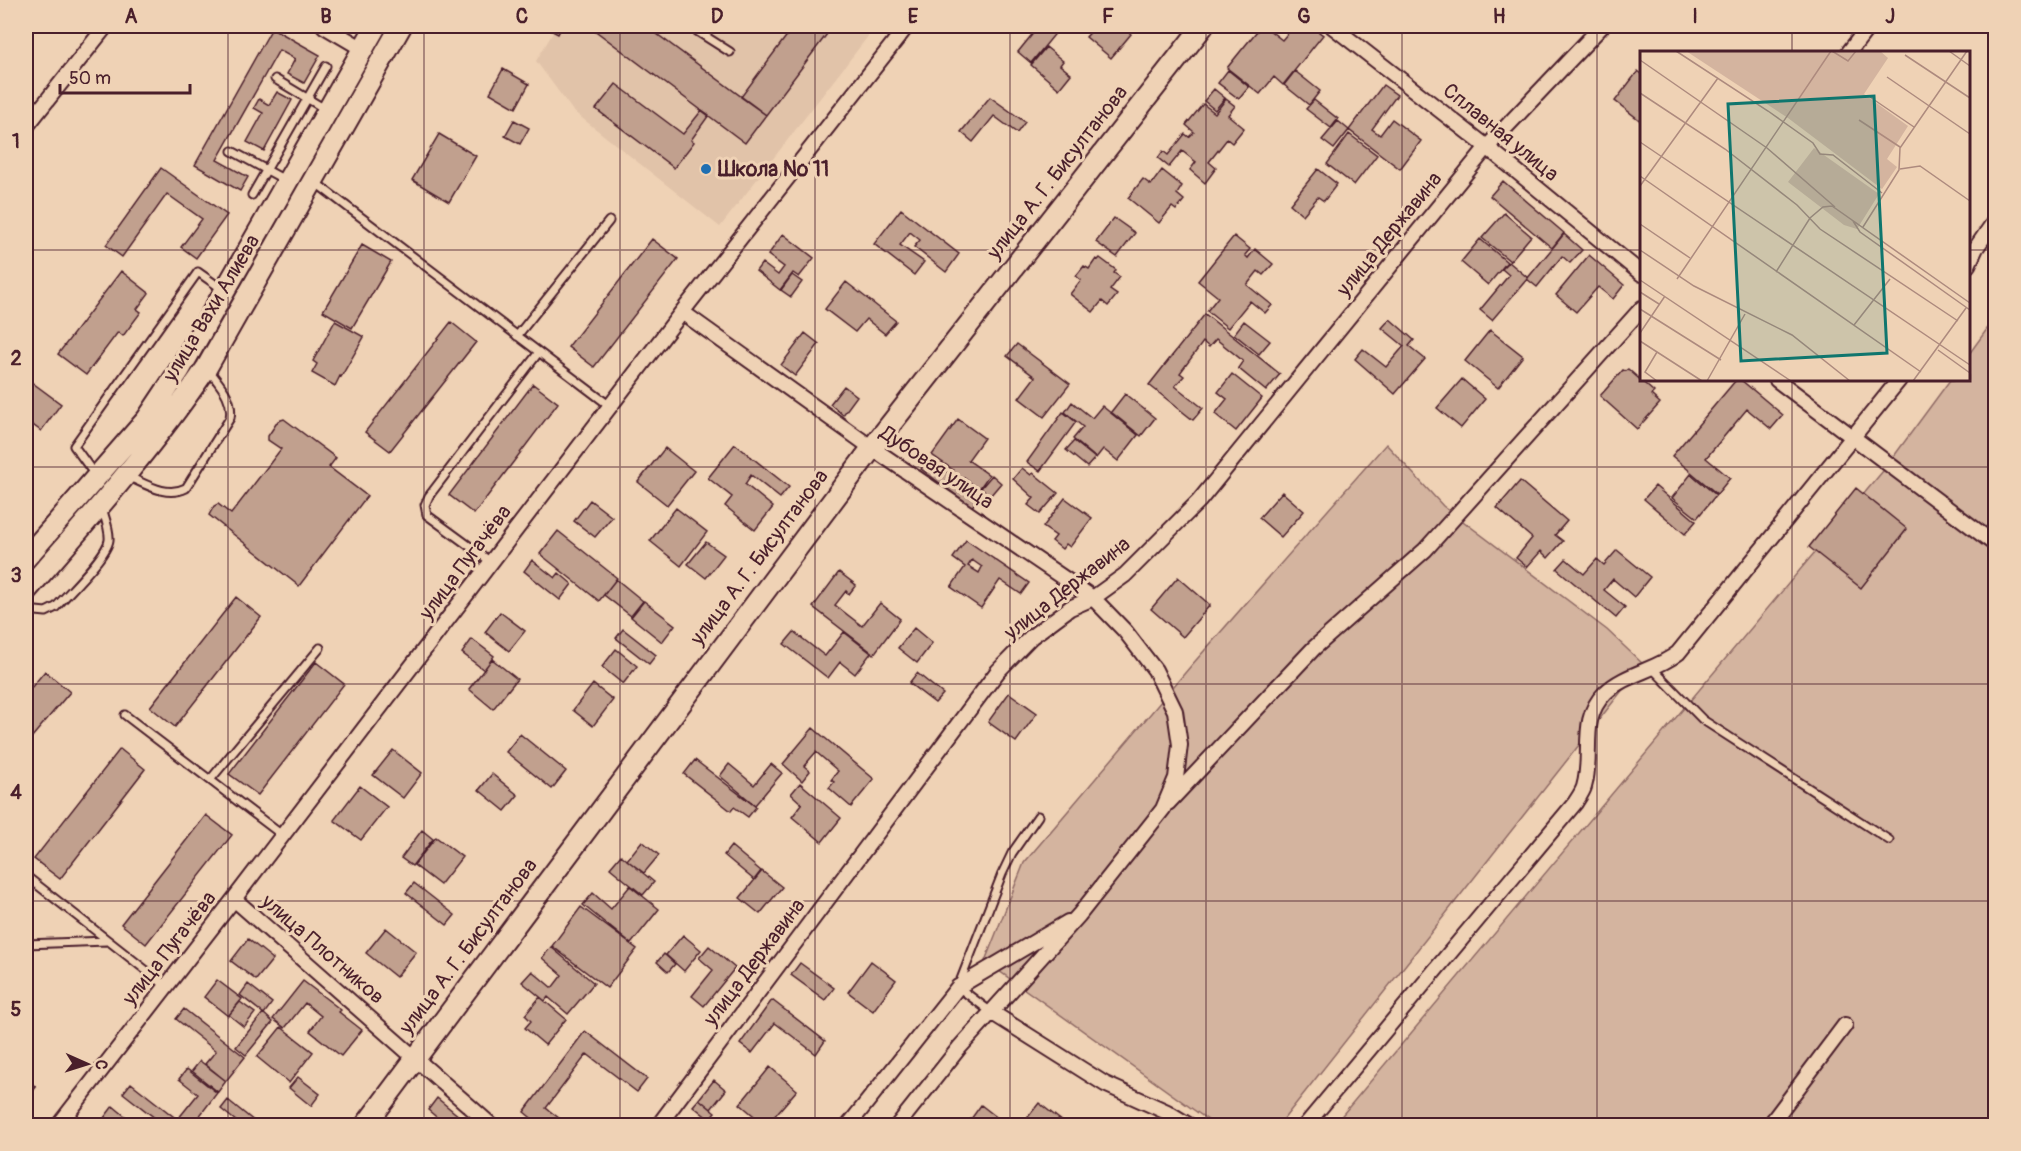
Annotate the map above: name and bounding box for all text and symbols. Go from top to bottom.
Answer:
text: A [125,4,138,29]
text: B [320,4,332,29]
text: C [516,4,528,29]
text: D [711,4,724,29]
text: E [908,4,919,29]
text: F [1102,4,1114,29]
text: G [1297,4,1311,29]
text: H [1493,4,1506,29]
text: I [1692,4,1698,29]
text: J [1885,4,1895,29]
inset map [1640,51,1970,381]
scale bar [60,57,190,95]
text: 50 m [69,67,111,90]
street label: Сплавная улица [1437,77,1564,187]
street label: улица А. Г. Бисултанова [980,80,1134,266]
text: 1 [12,129,20,154]
place label: Школа № 11 [717,156,829,183]
marker: Школа № 11 [699,162,713,176]
street label: улица Державина [1330,166,1448,303]
street label: улица Вахи Алиева [156,230,266,388]
text: 2 [10,346,22,371]
street label: Дубовая улица [874,419,999,515]
street label: улица А. Г. Бисултанова [684,464,834,652]
street label: улица Пугачёва [413,499,518,626]
street label: улица Державина [998,531,1136,647]
text: 3 [10,563,22,588]
text: 4 [10,780,22,805]
street label: улица А. Г. Бисултанова [393,853,543,1041]
street label: улица Пугачёва [116,886,222,1012]
street label: улица Плотников [255,888,390,1010]
street label: улица Державина [697,893,811,1032]
text: 5 [11,997,22,1022]
north arrow [57,1034,117,1094]
text: С [91,1059,111,1070]

